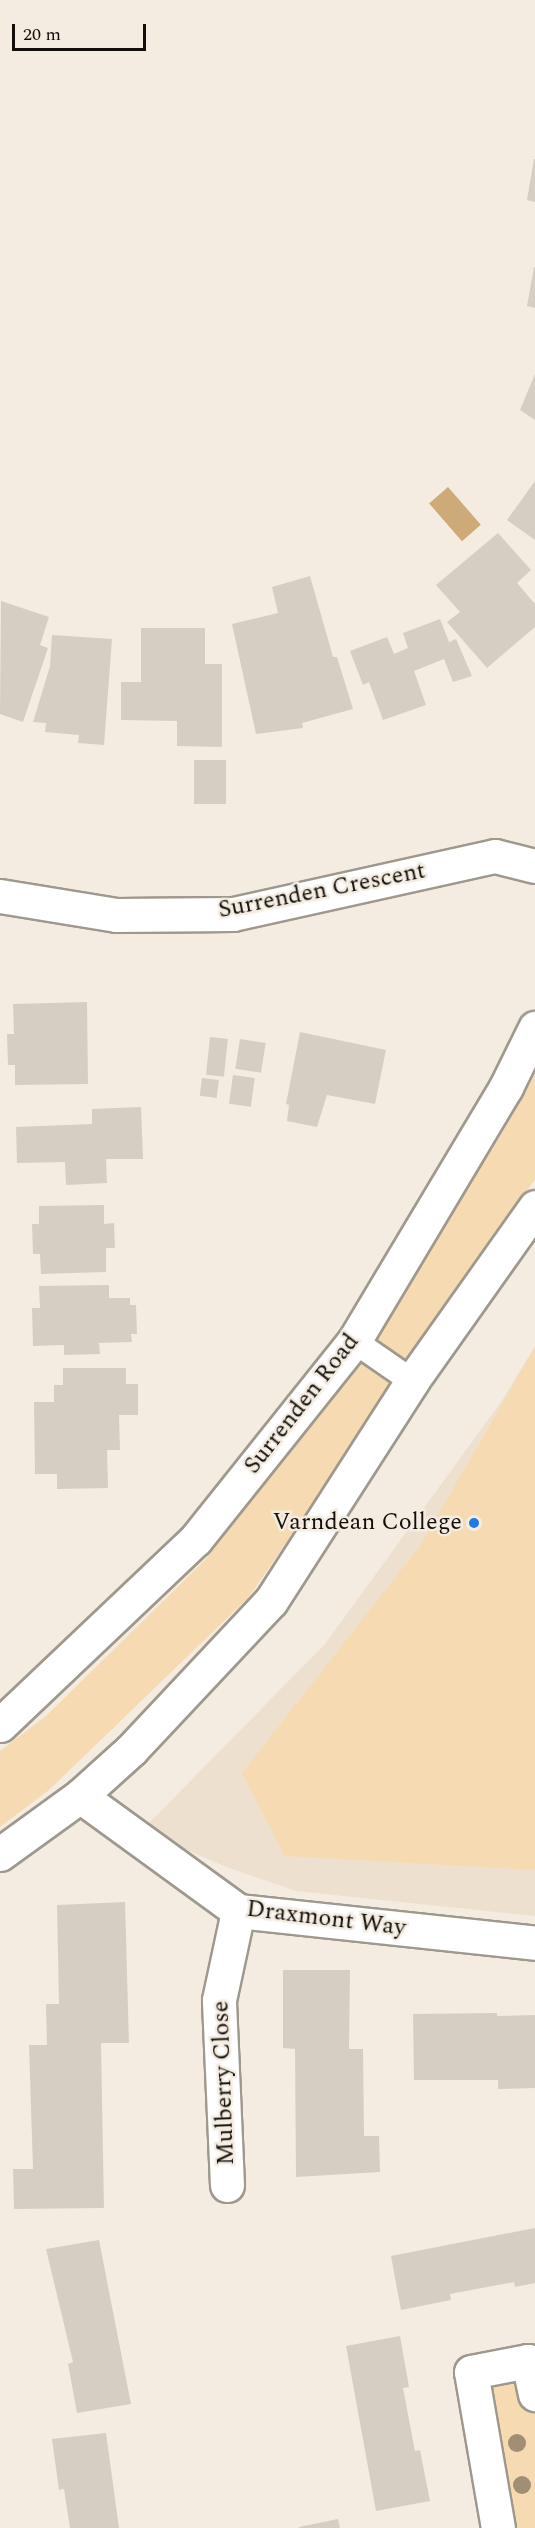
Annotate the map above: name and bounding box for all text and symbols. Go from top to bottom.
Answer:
scale bar [15,12,148,50]
text: 20 m [23,21,61,48]
street label: Surrenden Crescent [216,857,428,925]
street label: Surrenden Road [238,1328,366,1480]
place label: Varndean College [273,1509,462,1537]
marker: Varndean College [467,1516,481,1530]
street label: Draxmont Way [245,1895,407,1943]
street label: Mulberry Close [207,2000,241,2166]

